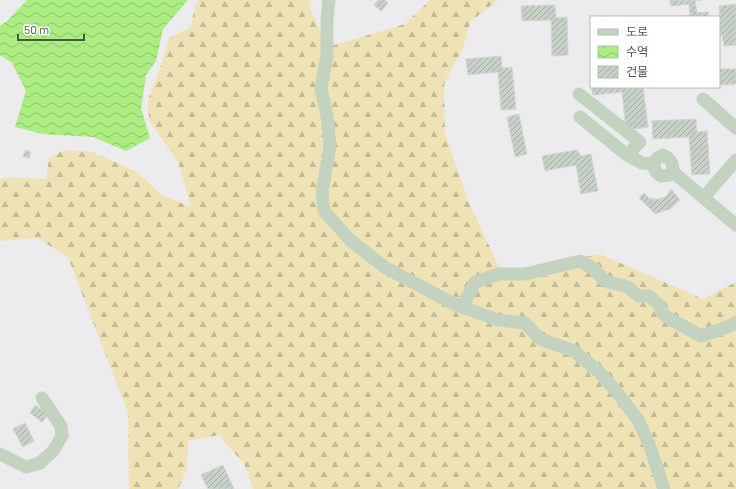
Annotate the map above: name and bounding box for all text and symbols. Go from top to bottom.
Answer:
scale bar [18,16,84,42]
legend [590,16,720,88]
text: 50 m [24,22,49,36]
text: 도로 [626,24,648,38]
text: 수역 [626,44,648,58]
text: 건물 [626,64,648,78]

